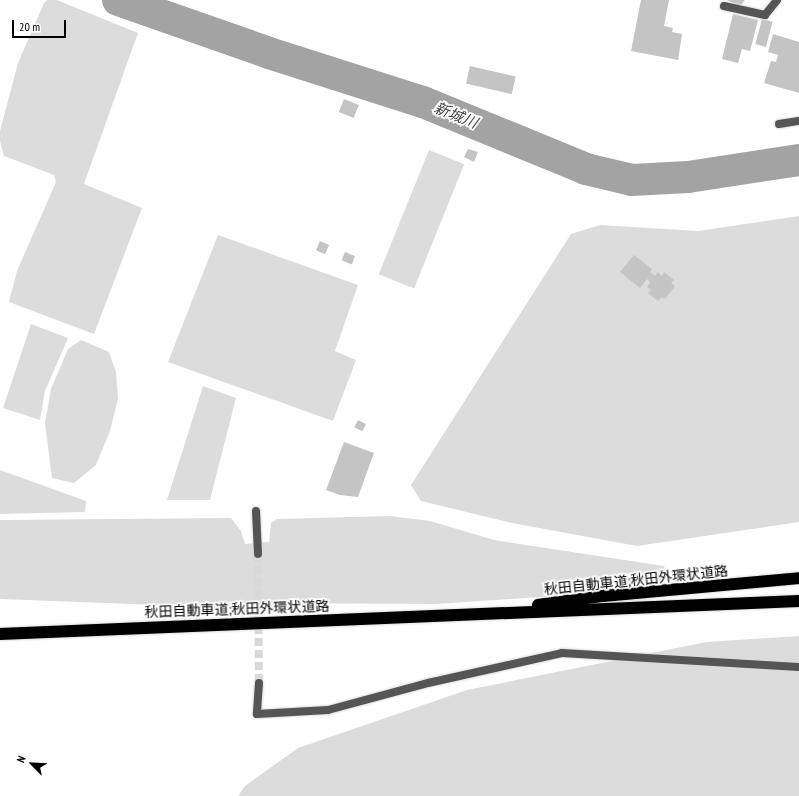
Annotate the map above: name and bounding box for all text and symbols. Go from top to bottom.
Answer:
scale bar [14,12,68,38]
text: 20 m [19,19,40,34]
water label: 新城川 [432,98,480,132]
street label: 秋田自動車道;秋田外環状道路 [543,562,729,598]
street label: 秋田自動車道;秋田外環状道路 [144,597,330,621]
north arrow [12,744,52,784]
text: N [13,754,29,765]

